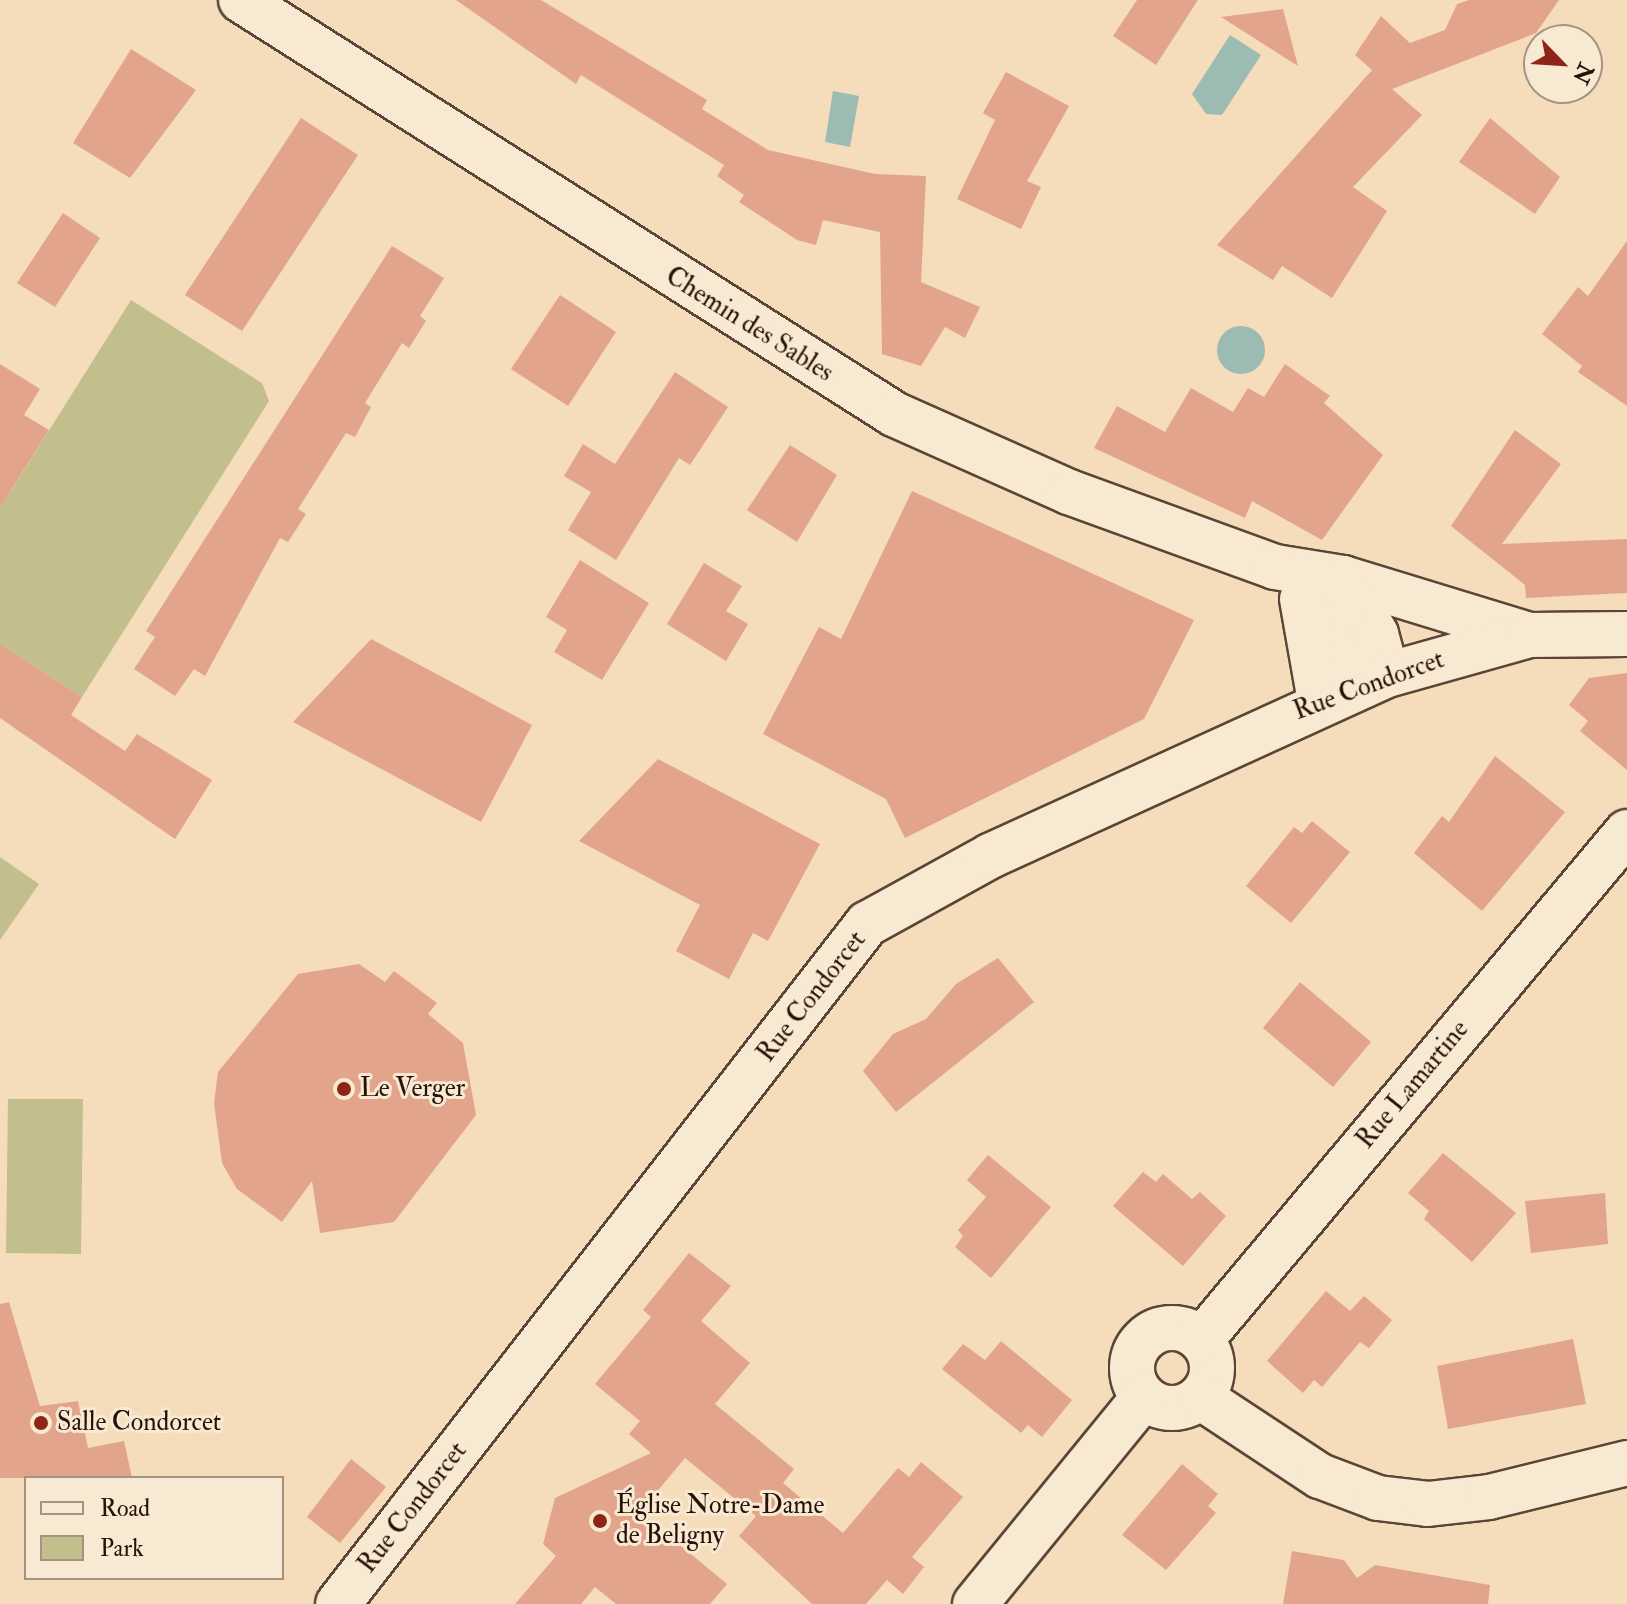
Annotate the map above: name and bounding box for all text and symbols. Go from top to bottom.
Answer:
north arrow [1523,24,1603,104]
text: N [1566,58,1600,88]
street label: Chemin des Sables [659,261,839,389]
street label: Rue Condorcet [1290,644,1448,728]
street label: Rue Condorcet [751,925,873,1069]
street label: Rue Lamartine [1350,1015,1476,1155]
place label: Le Verger [360,1073,465,1105]
marker: Le Verger [335,1080,353,1098]
place label: Salle Condorcet [57,1407,221,1439]
marker: Salle Condorcet [32,1414,50,1432]
street label: Rue Condorcet [352,1436,474,1580]
legend [24,1476,284,1580]
place label: Église Notre-Dame de Beligny [616,1490,824,1552]
text: Road [100,1493,150,1524]
marker: Église Notre-Dame de Beligny [591,1512,609,1530]
text: Park [100,1533,144,1564]

